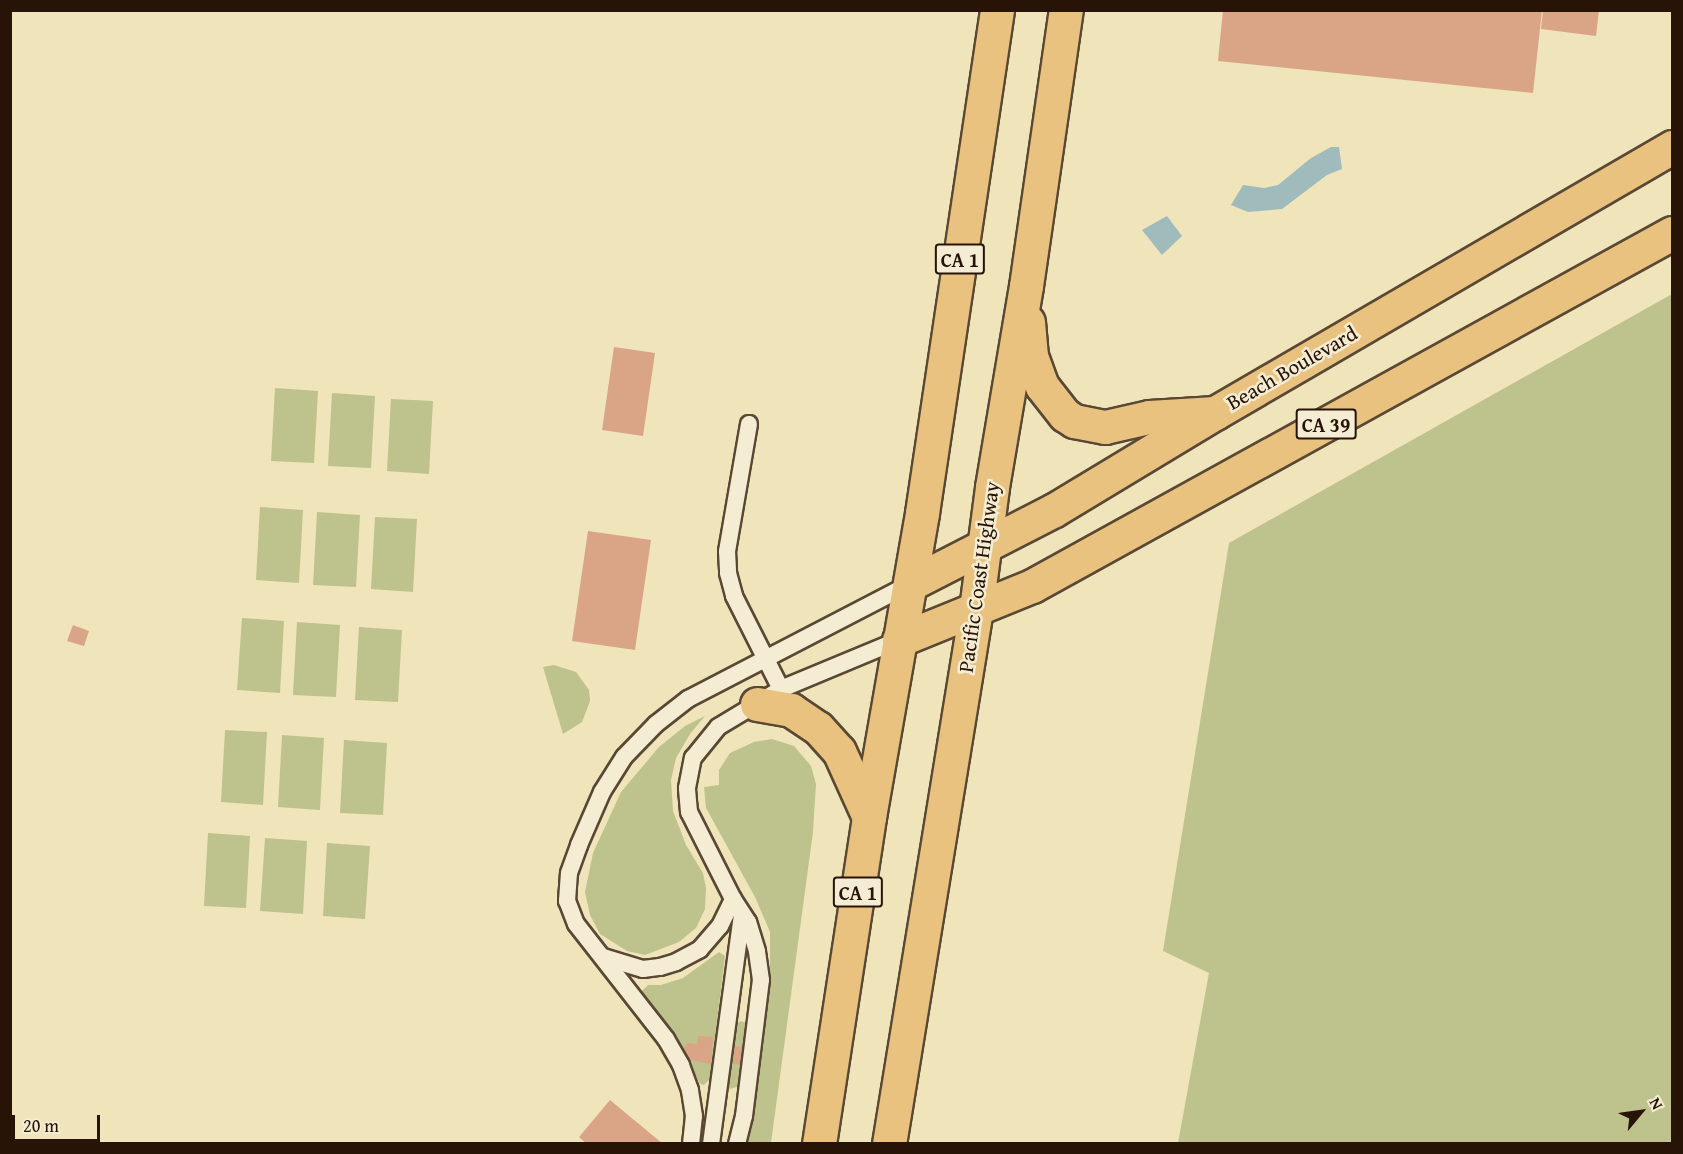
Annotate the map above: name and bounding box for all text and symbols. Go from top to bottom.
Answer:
road number: CA 1 [934,242,986,276]
street label: Beach Boulevard [1222,320,1362,416]
road number: CA 39 [1294,407,1358,441]
street label: Pacific Coast Highway [953,480,1005,674]
road number: CA 1 [832,875,884,909]
north arrow [1611,1082,1671,1142]
text: N [1644,1093,1670,1114]
scale bar [15,1103,104,1141]
text: 20 m [23,1112,59,1139]

